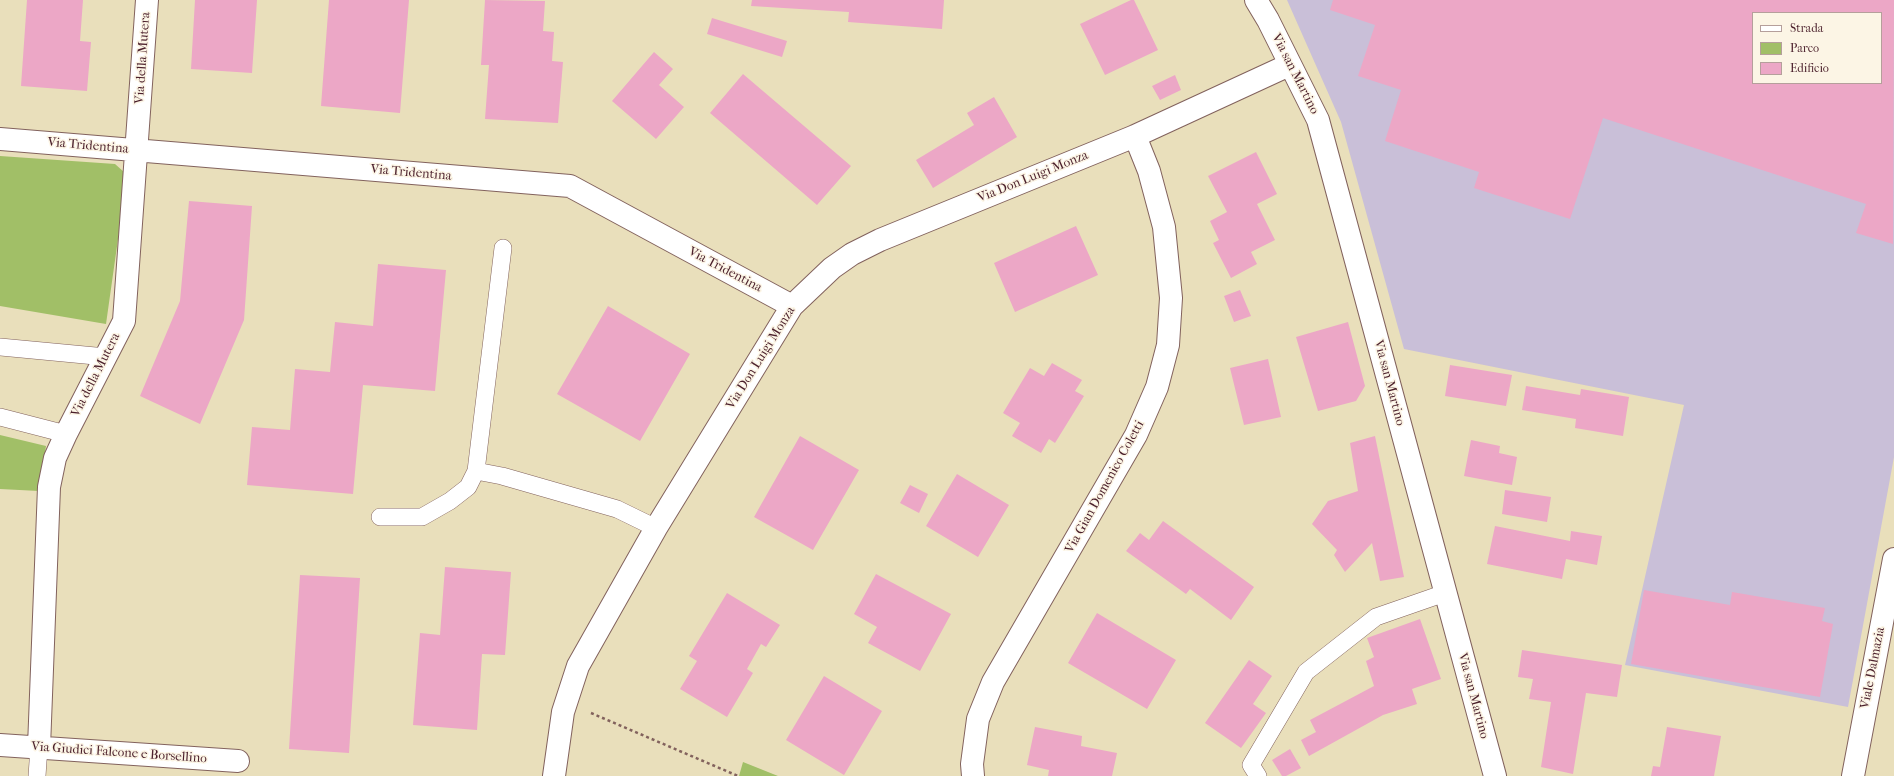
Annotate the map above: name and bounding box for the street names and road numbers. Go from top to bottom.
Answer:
street label: Via della Mutera [132,11,154,105]
street label: Via san Martino [1268,31,1322,117]
street label: Via Tridentina [47,135,129,157]
street label: Via Don Luigi Monza [975,148,1091,206]
street label: Via Tridentina [370,162,452,184]
street label: Via Tridentina [685,244,765,296]
street label: Via Don Luigi Monza [723,304,799,412]
street label: Via della Mutera [68,330,124,420]
street label: Via san Martino [1370,338,1408,428]
street label: Via Gian Domenico Coletti [1062,418,1148,556]
street label: Viale Dalmazia [1857,626,1889,710]
street label: Via san Martino [1454,651,1492,741]
street label: Via Giudici Falcone e Borsellino [31,739,207,767]

